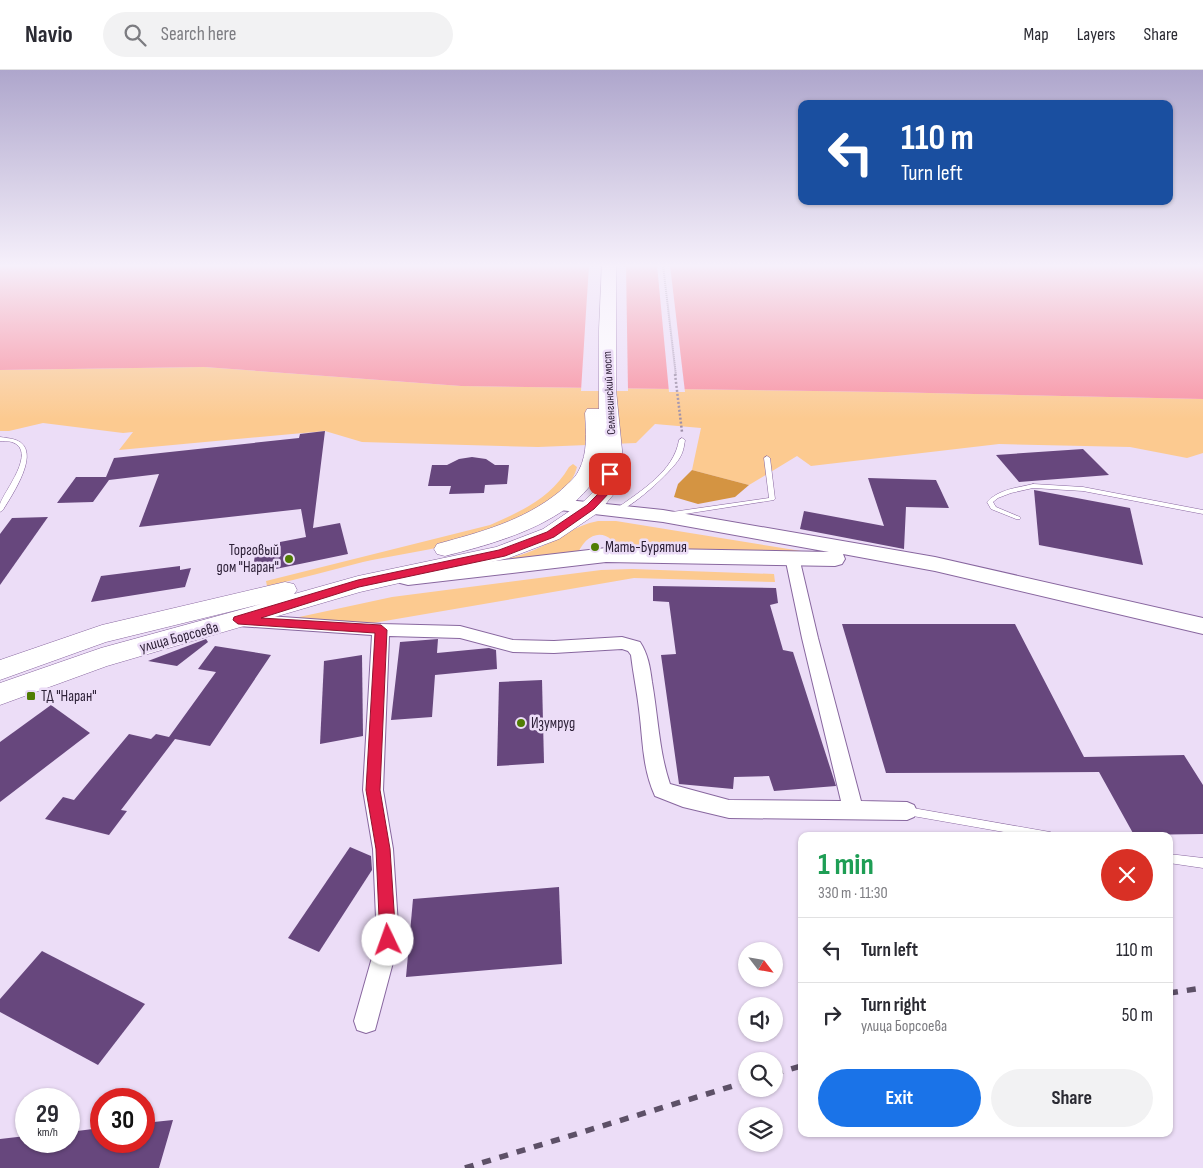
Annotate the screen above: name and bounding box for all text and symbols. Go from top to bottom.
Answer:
search box [103,12,453,57]
text: Navio [25,20,73,49]
icon: search [121,21,149,49]
text: Search here [161,23,236,46]
text: Map [1024,24,1049,45]
text: Layers [1077,24,1116,45]
text: Share [1144,24,1178,45]
text: 110 m [901,117,974,160]
icon: left [818,120,883,185]
text: Turn left [901,160,963,187]
street label: Селенгинский мост [600,351,619,435]
pin [589,453,631,495]
icon: arrive [596,460,624,488]
place label: Мать-Бурятия [605,538,687,557]
place label: Торговый дом "Наран" [216,541,279,577]
marker: Мать-Бурятия [589,541,601,553]
marker: Торговый дом "Наран" [283,553,295,565]
street label: улица Борсоева [138,618,221,657]
place label: ТД "Наран" [41,687,97,706]
marker: ТД "Наран" [25,690,37,702]
place label: Изумруд [531,714,575,733]
marker: Изумруд [515,717,527,729]
text: 1 min [818,847,874,883]
button: close [1101,849,1153,901]
text: 330 m · 11:30 [818,884,888,903]
position arrow [361,913,413,965]
icon: left [818,936,846,964]
text: Turn left [861,939,918,962]
text: 110 m [1116,939,1153,962]
north arrow [738,942,782,988]
map controls [738,942,783,1152]
text: Turn right [861,994,926,1017]
button: sound [738,997,783,1042]
icon: right [818,1001,846,1029]
text: 50 m [1122,1004,1153,1027]
text: улица Борсоева [861,1017,947,1036]
button: search [738,1052,783,1097]
button: Exit [818,1069,981,1127]
button: Share [991,1069,1153,1127]
speed limit sign: 30 [90,1088,155,1153]
text: 29 [36,1099,59,1130]
button: layers [738,1107,783,1152]
text: km/h [37,1125,58,1140]

